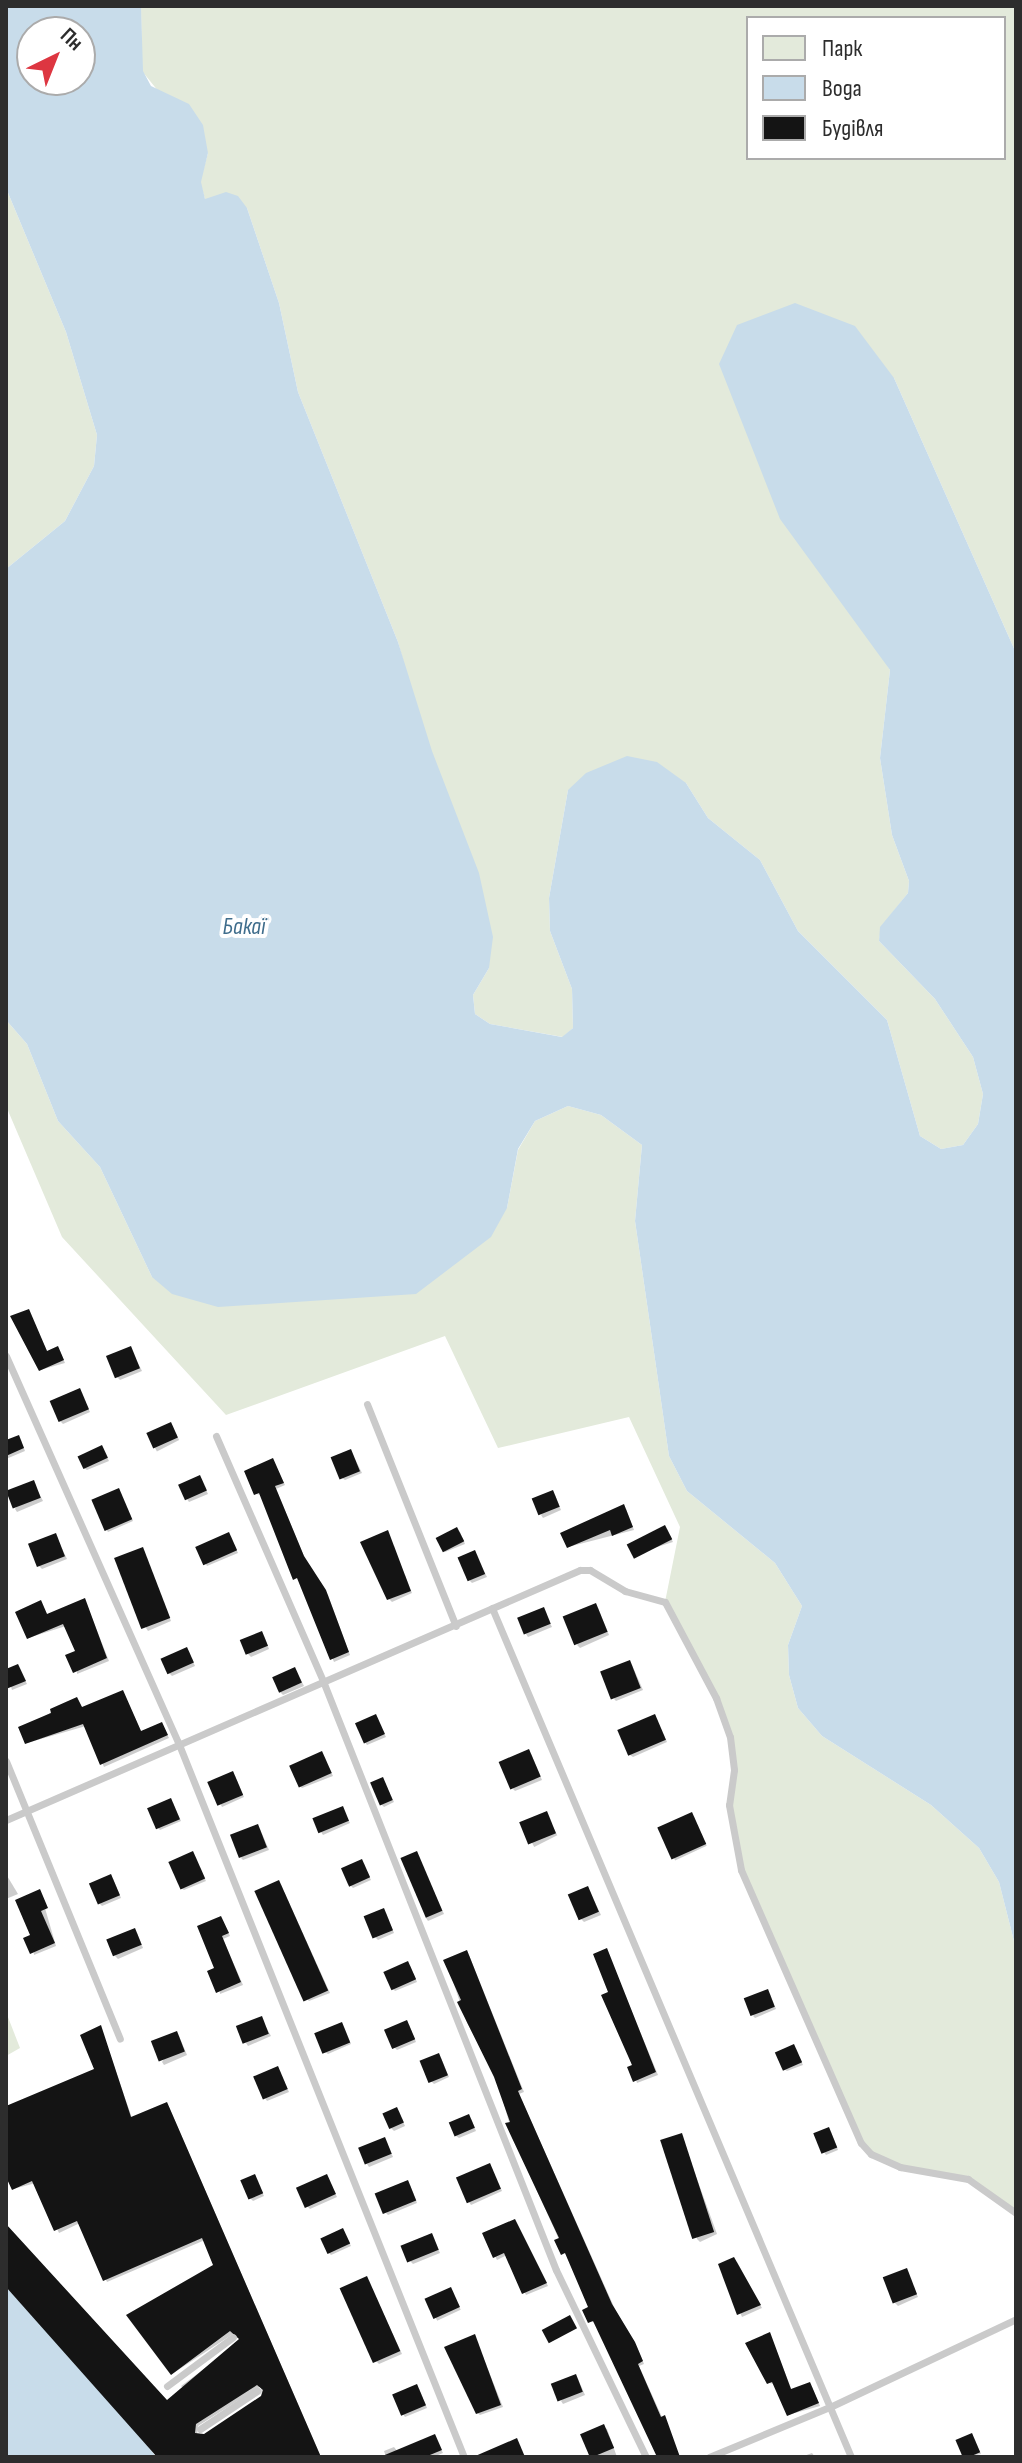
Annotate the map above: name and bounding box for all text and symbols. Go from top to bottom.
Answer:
north arrow [16,16,96,96]
legend [746,16,1006,160]
text: Пн [54,22,88,57]
text: Парк [822,34,862,63]
text: Вода [822,74,862,103]
text: Будівля [822,114,883,143]
water label: Бакаї [223,913,265,941]

